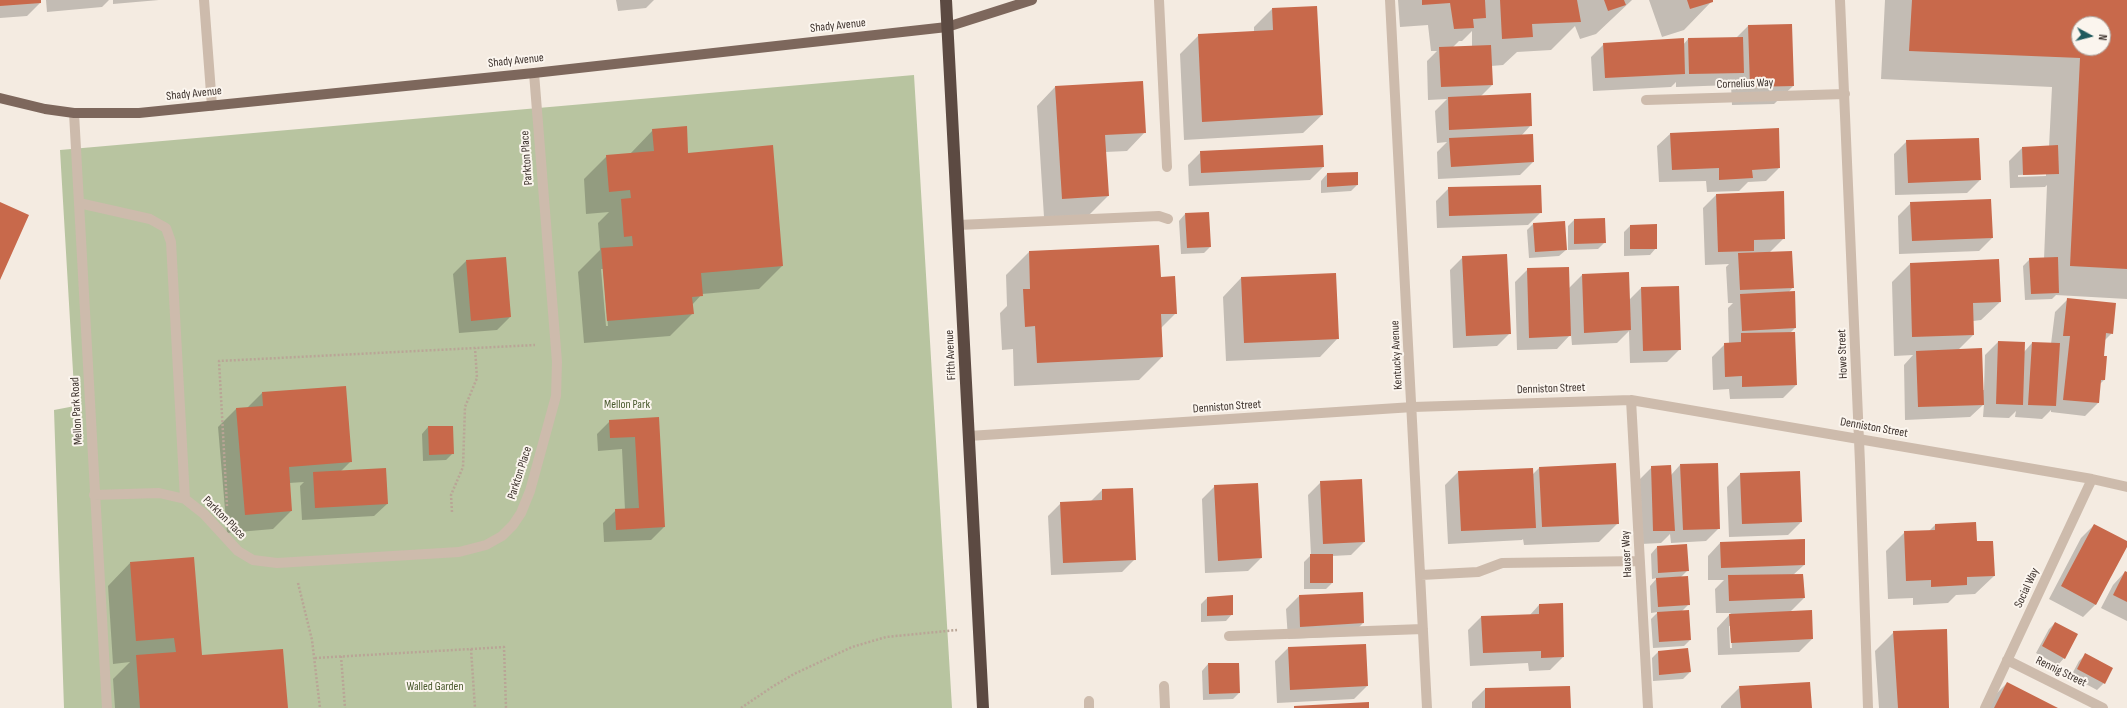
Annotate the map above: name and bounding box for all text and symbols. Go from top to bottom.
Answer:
street label: Shady Avenue [810,16,866,36]
north arrow [2071,16,2111,56]
text: N [2096,34,2109,41]
street label: Shady Avenue [488,51,544,71]
street label: Cornelius Way [1716,76,1774,92]
street label: Shady Avenue [166,84,222,104]
street label: Parkton Place [518,130,536,186]
street label: Kentucky Avenue [1388,320,1406,390]
street label: Fifth Avenue [942,329,960,381]
street label: Howe Street [1835,329,1851,379]
street label: Mellon Park Road [68,377,86,445]
street label: Denniston Street [1517,381,1585,397]
street label: Denniston Street [1192,397,1262,417]
park label: Mellon Park [604,398,650,412]
street label: Denniston Street [1839,415,1909,441]
street label: Parkton Place [505,445,535,501]
street label: Parkton Place [200,494,248,542]
street label: Hauser Way [1619,530,1635,578]
street label: Social Way [2011,566,2043,610]
street label: Rennig Street [2033,654,2089,690]
park label: Walled Garden [406,680,464,694]

